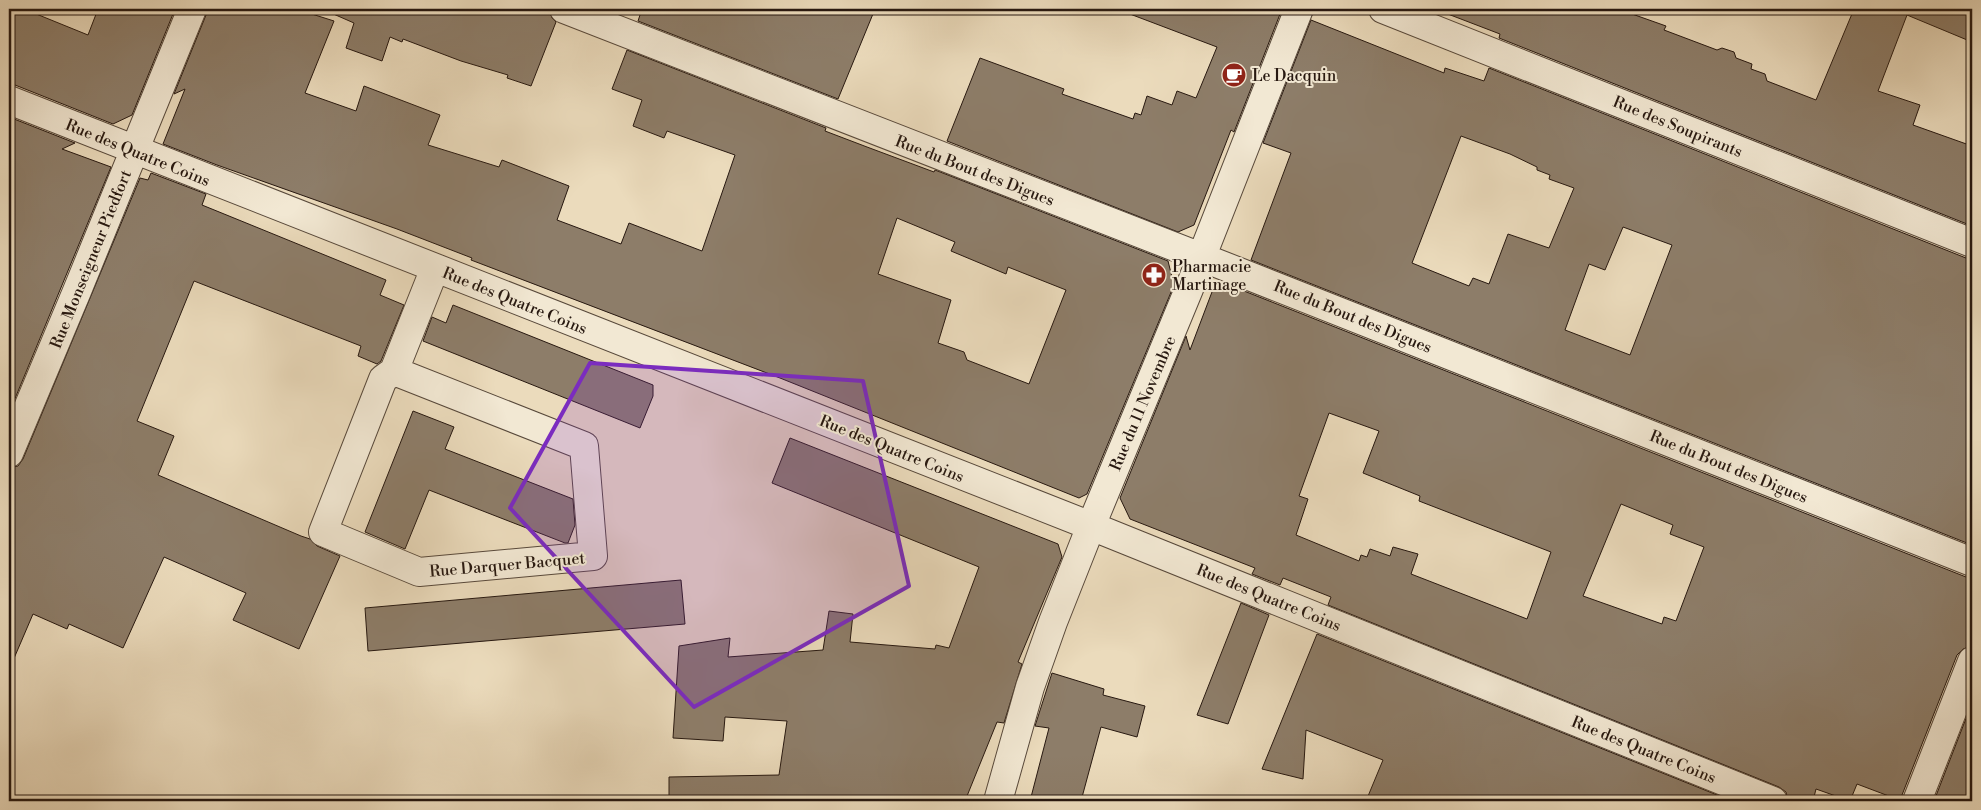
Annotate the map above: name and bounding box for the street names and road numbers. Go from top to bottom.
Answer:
street label: Rue des Soupirants [1610,92,1745,162]
street label: Rue des Quatre Coins [62,115,213,191]
street label: Rue du Bout des Digues [892,131,1057,211]
street label: Rue Monseigneur Piedfort [46,167,136,352]
street label: Rue des Quatre Coins [439,263,590,339]
street label: Rue du Bout des Digues [1271,276,1435,358]
street label: Rue du 11 Novembre [1105,333,1180,474]
street label: Rue des Quatre Coins [816,411,967,487]
street label: Rue du Bout des Digues [1647,426,1811,508]
street label: Rue Darquer Bacquet [428,548,586,582]
street label: Rue des Quatre Coins [1193,560,1344,636]
street label: Rue des Quatre Coins [1568,712,1719,788]

